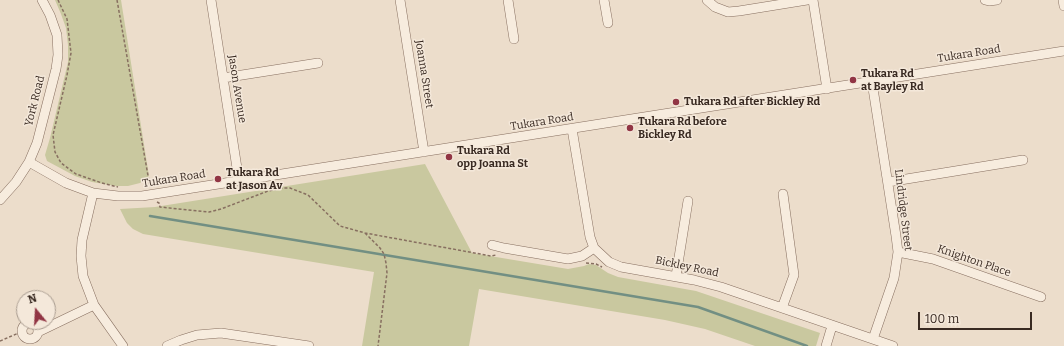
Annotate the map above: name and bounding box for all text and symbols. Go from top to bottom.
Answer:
street label: Joanna Street [412,39,436,109]
street label: Tukara Road [937,43,1001,65]
street label: Jason Avenue [225,54,249,124]
place label: Tukara Rd at Bayley Rd [861,67,924,93]
street label: York Road [22,74,48,128]
marker: Tukara Rd at Bayley Rd [848,75,858,85]
place label: Tukara Rd after Bickley Rd [684,95,820,109]
marker: Tukara Rd after Bickley Rd [671,97,681,107]
street label: Tukara Road [510,111,574,133]
place label: Tukara Rd before Bickley Rd [638,115,727,141]
marker: Tukara Rd before Bickley Rd [625,123,635,133]
place label: Tukara Rd opp Joanna St [457,144,528,170]
marker: Tukara Rd opp Joanna St [444,152,454,162]
place label: Tukara Rd at Jason Av [226,166,282,192]
street label: Tukara Road [142,168,206,190]
street label: Lindridge Street [891,168,915,252]
marker: Tukara Rd at Jason Av [213,174,223,184]
street label: Knighton Place [935,242,1013,280]
street label: Bickley Road [654,254,720,280]
north arrow [16,290,56,330]
text: N [26,292,38,307]
scale bar [920,304,1034,330]
text: 100 m [925,312,959,326]

